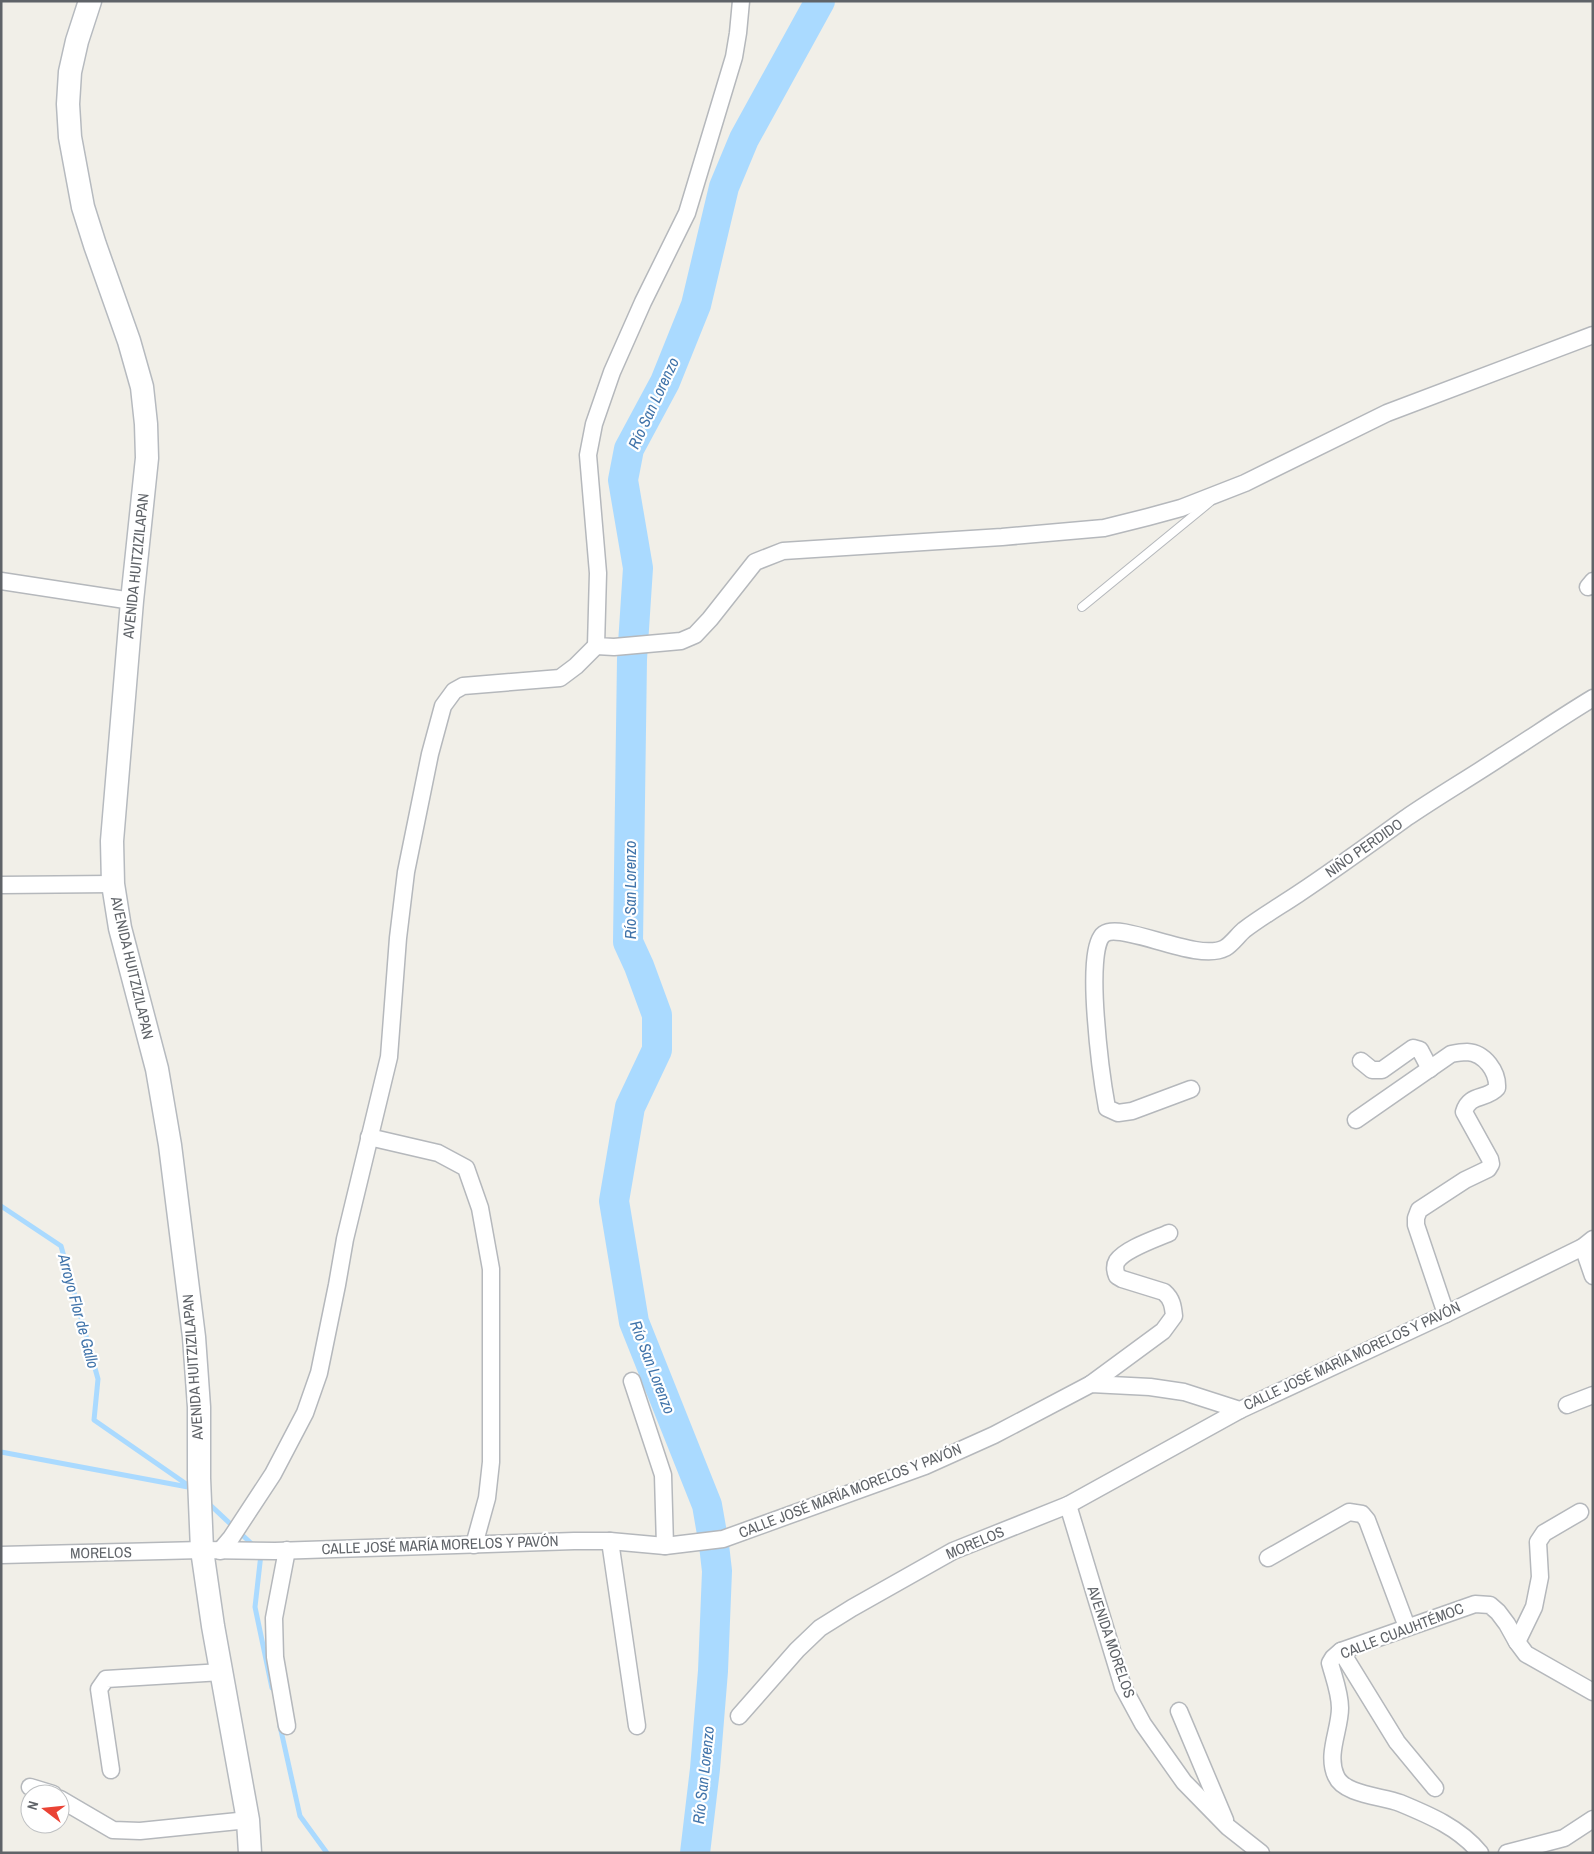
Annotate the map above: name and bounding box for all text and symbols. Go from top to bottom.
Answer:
water label: Río San Lorenzo [622,354,684,452]
street label: AVENIDA HUITZIZILAPAN [117,492,154,641]
street label: NIÑO PERDIDO [1321,813,1407,882]
water label: Río San Lorenzo [619,841,641,939]
street label: AVENIDA HUITZIZILAPAN [106,893,159,1041]
water label: Arroyo Flor de Gallo [53,1250,105,1371]
street label: AVENIDA HUITZIZILAPAN [177,1294,208,1442]
street label: CALLE JOSÉ MARÍA MORELOS Y PAVÓN [1240,1296,1464,1415]
water label: Río San Lorenzo [625,1317,681,1417]
street label: CALLE JOSÉ MARÍA MORELOS Y PAVÓN [735,1438,964,1543]
street label: MORELOS [942,1521,1007,1564]
street label: CALLE JOSÉ MARÍA MORELOS Y PAVÓN [321,1530,559,1559]
street label: MORELOS [70,1541,132,1564]
street label: AVENIDA MORELOS [1082,1582,1141,1701]
street label: CALLE CUAUHTÉMOC [1337,1597,1467,1664]
water label: Río San Lorenzo [687,1725,719,1825]
north arrow [20,1784,70,1834]
text: N [23,1799,42,1812]

